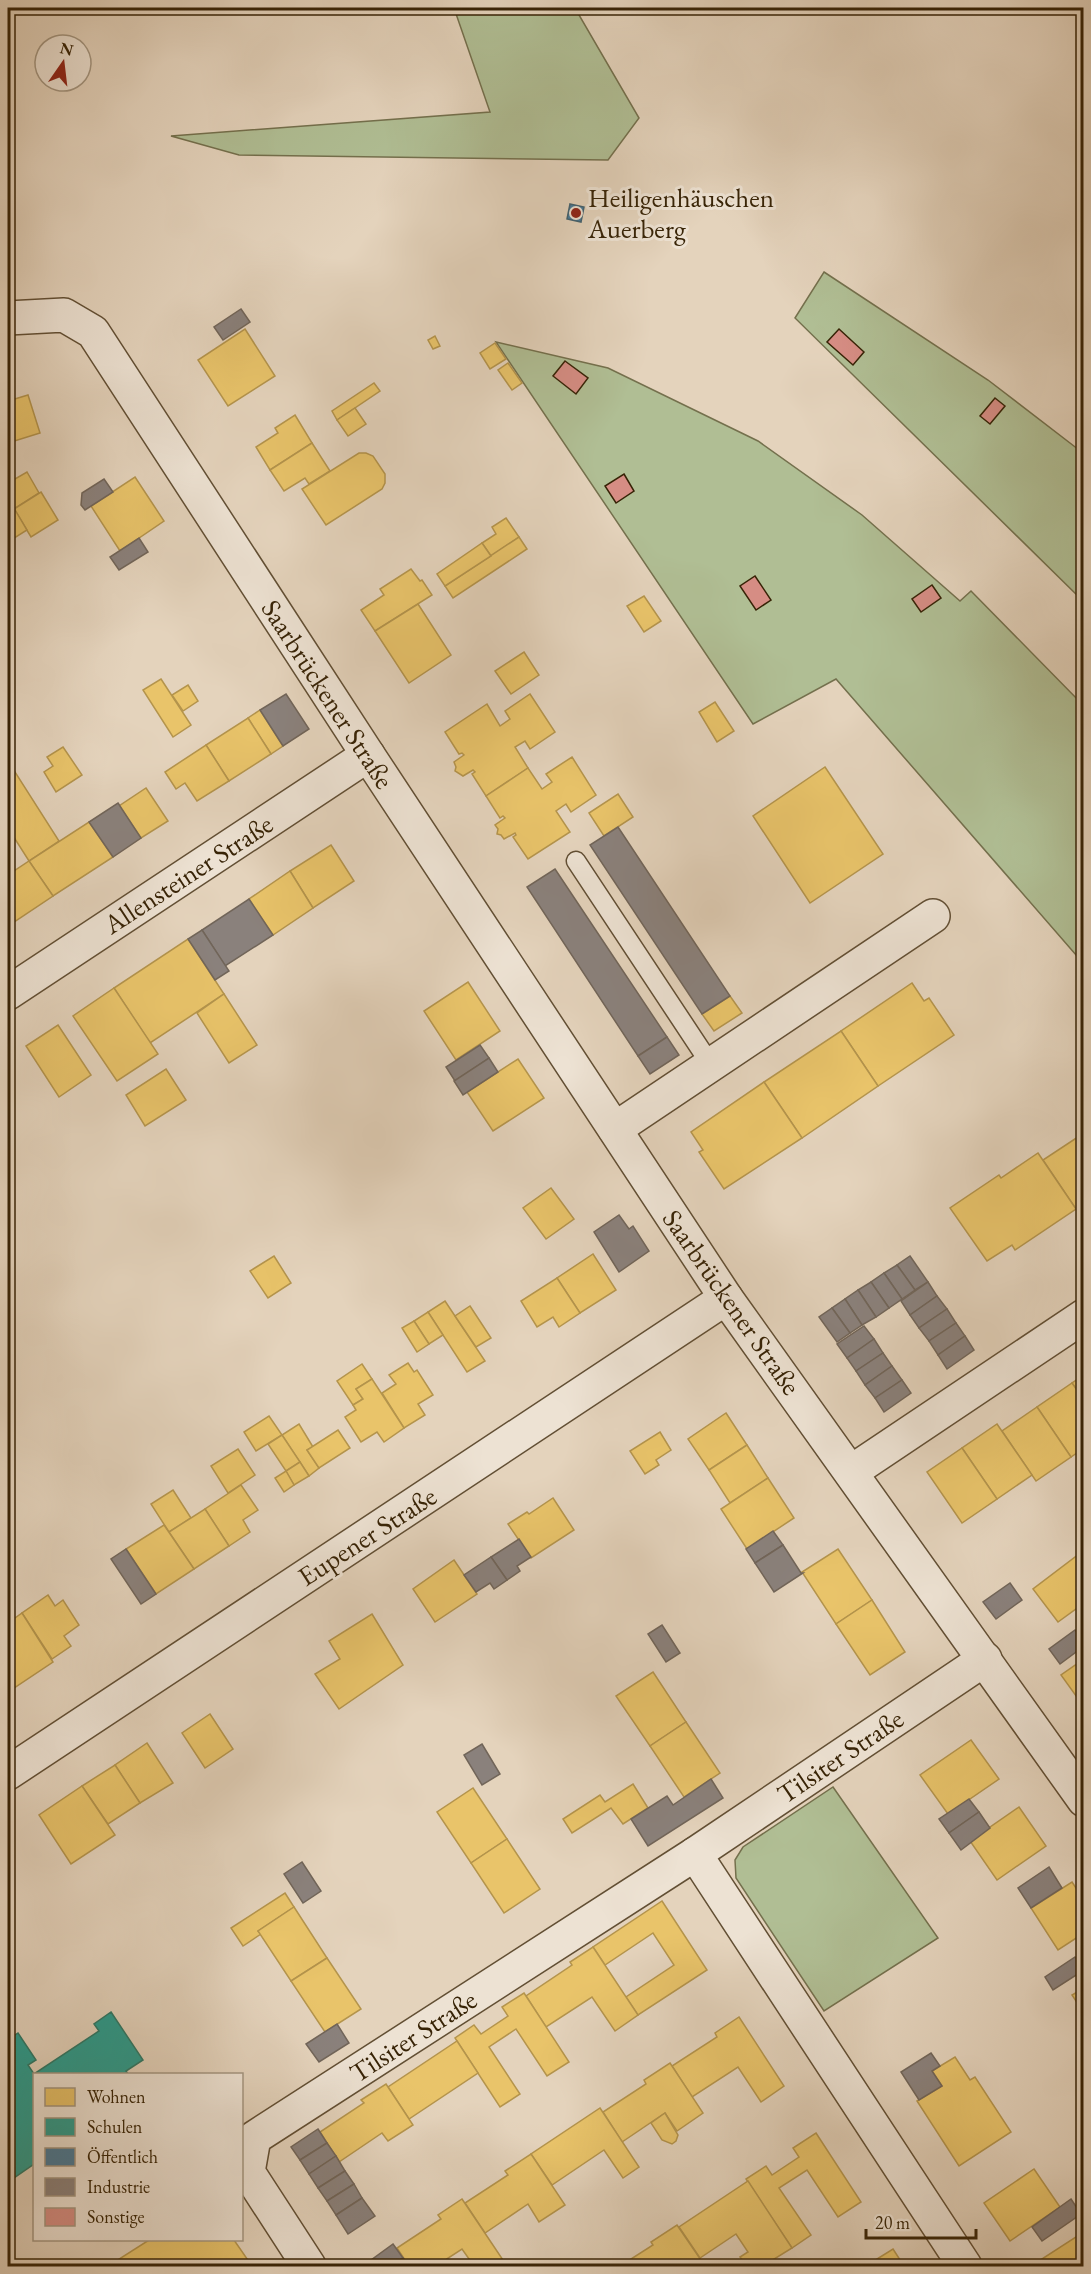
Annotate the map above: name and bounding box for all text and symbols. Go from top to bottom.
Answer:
north arrow [33,33,93,93]
text: N [58,37,75,61]
place label: Heiligenhäuschen Auerberg [587,180,774,246]
marker: Heiligenhäuschen Auerberg [569,206,583,220]
street label: Saarbrückener Straße [254,593,402,795]
street label: Allensteiner Straße [96,806,279,942]
street label: Saarbrückener Straße [655,1202,809,1402]
street label: Eupener Straße [291,1478,443,1594]
street label: Tilsiter Straße [770,1701,910,1811]
street label: Tilsiter Straße [343,1982,483,2090]
legend [33,2073,243,2241]
text: Wohnen [87,2085,146,2108]
text: Schulen [87,2115,143,2138]
text: Öffentlich [87,2145,158,2168]
text: Industrie [87,2175,150,2198]
scale bar [866,2202,976,2240]
text: Sonstige [87,2205,145,2228]
text: 20 m [875,2211,910,2234]

